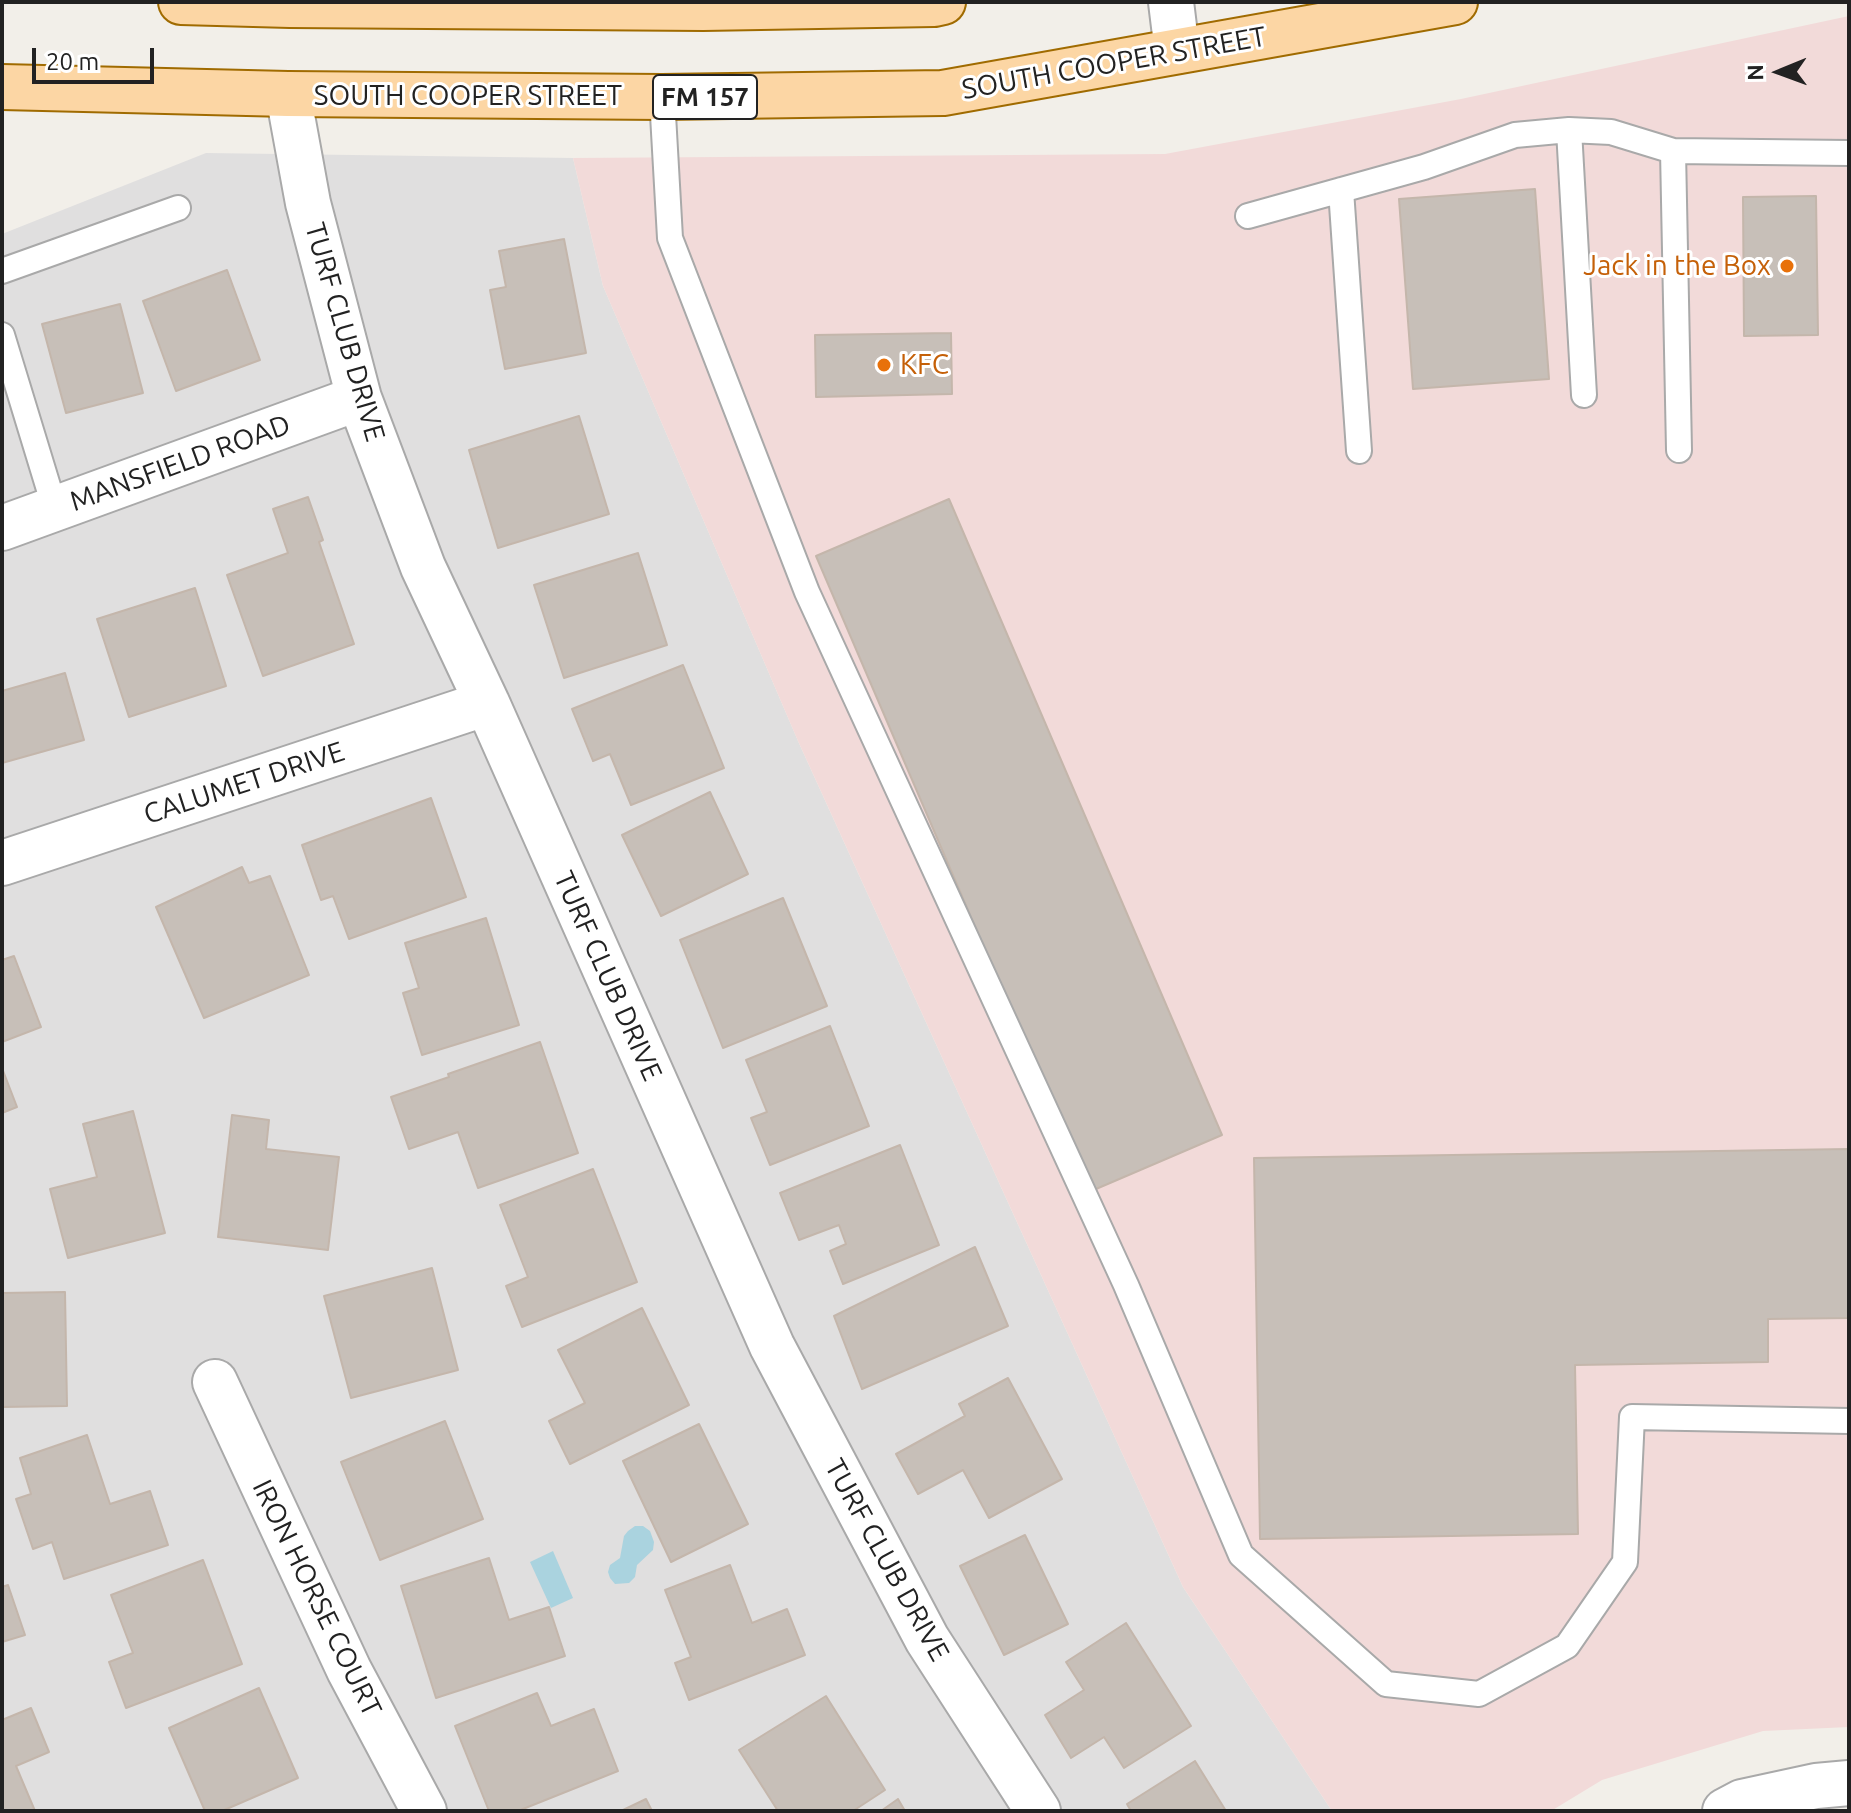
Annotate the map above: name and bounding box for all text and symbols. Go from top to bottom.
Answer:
street label: SOUTH COOPER STREET [959,20,1269,106]
scale bar [36,32,158,82]
north arrow [1739,32,1819,112]
text: 20 m [46,48,99,75]
text: N [1742,64,1767,81]
road number: FM 157 [653,75,757,119]
street label: SOUTH COOPER STREET [314,79,622,113]
street label: TURF CLUB DRIVE [298,219,392,445]
place label: Jack in the Box [1583,249,1771,283]
marker: Jack in the Box [1778,257,1796,275]
place label: KFC [900,348,949,382]
marker: KFC [875,356,893,374]
street label: MANSFIELD ROAD [65,408,295,518]
street label: CALUMET DRIVE [139,735,349,831]
street label: TURF CLUB DRIVE [547,866,669,1086]
street label: TURF CLUB DRIVE [818,1453,956,1667]
street label: IRON HORSE COURT [245,1474,389,1722]

